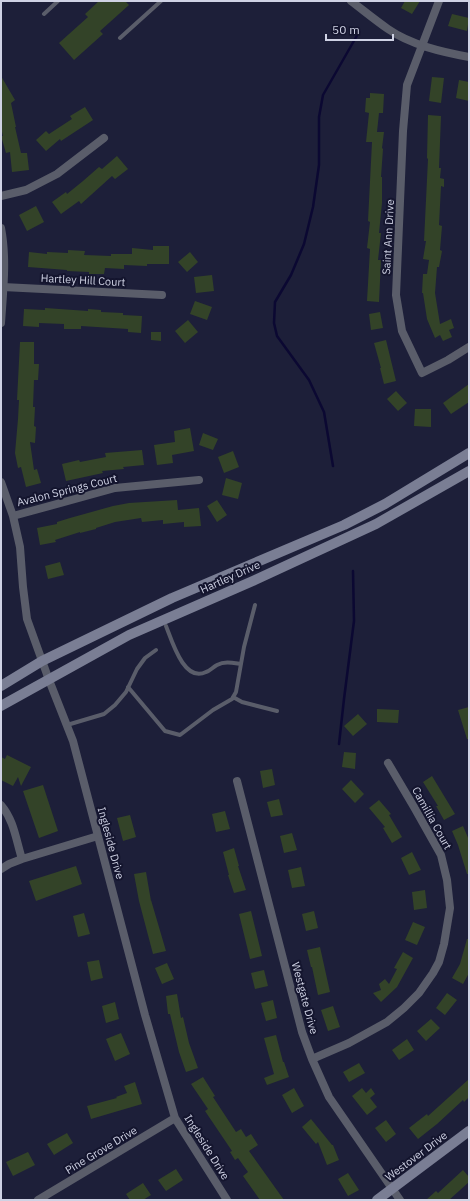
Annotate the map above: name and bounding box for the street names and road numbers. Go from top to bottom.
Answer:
street label: Saint Ann Drive [379,199,397,275]
street label: Hartley Hill Court [40,271,126,289]
street label: Avalon Springs Court [15,471,119,509]
street label: Hartley Drive [198,558,262,596]
street label: Camillia Court [409,784,455,852]
street label: Ingleside Drive [95,805,127,881]
street label: Westgate Drive [289,960,321,1036]
street label: Ingleside Drive [181,1112,233,1182]
street label: Pine Grove Drive [62,1123,140,1177]
street label: Westover Drive [382,1128,450,1184]

